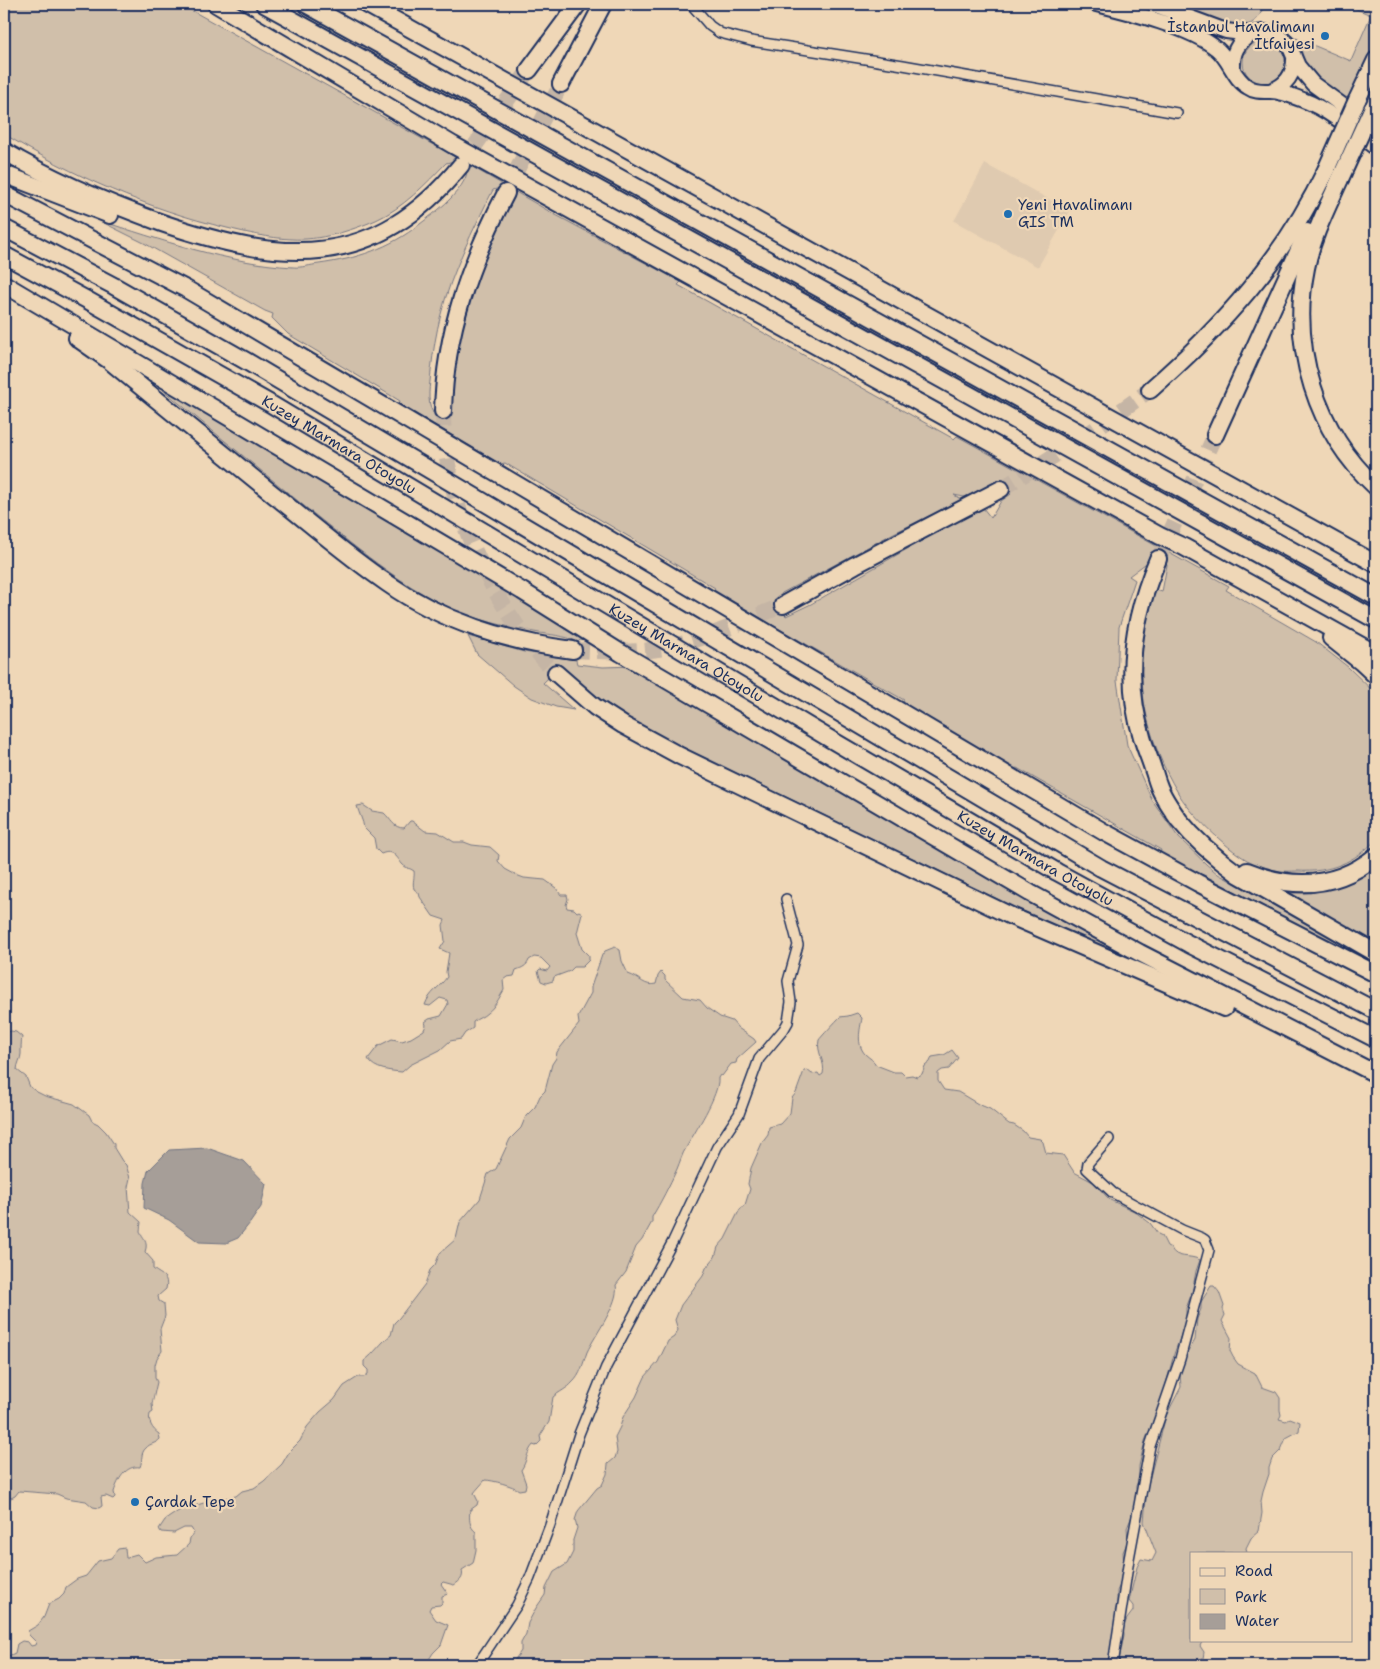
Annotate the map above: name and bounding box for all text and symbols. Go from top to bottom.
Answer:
place label: İstanbul Havalimanı İtfaiyesi [1167,17,1315,54]
marker: İstanbul Havalimanı İtfaiyesi [1319,30,1331,42]
place label: Yeni Havalimanı GIS TM [1018,195,1133,232]
marker: Yeni Havalimanı GIS TM [1002,208,1014,220]
street label: Kuzey Marmara Otoyolu [258,391,420,499]
street label: Kuzey Marmara Otoyolu [605,599,767,707]
street label: Kuzey Marmara Otoyolu [954,806,1117,911]
place label: Çardak Tepe [145,1492,235,1512]
marker: Çardak Tepe [129,1496,141,1508]
legend [1190,1552,1352,1642]
text: Road [1235,1561,1273,1581]
text: Park [1235,1587,1267,1607]
text: Water [1235,1611,1279,1631]

